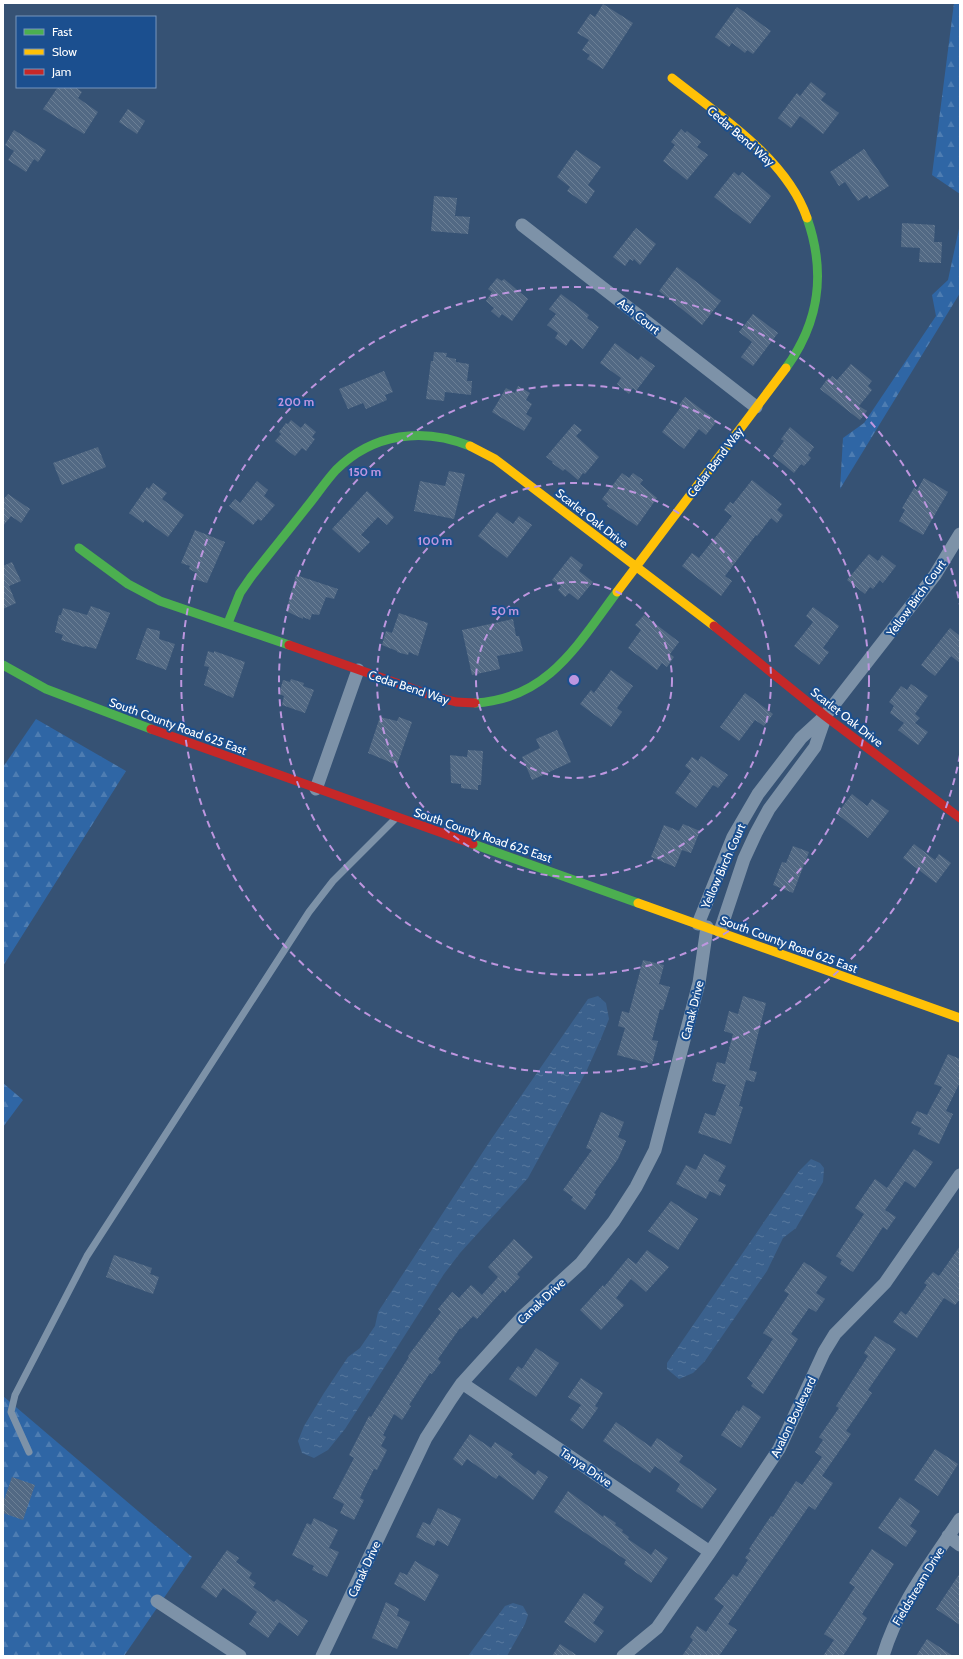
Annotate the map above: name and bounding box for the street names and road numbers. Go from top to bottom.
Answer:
street label: Cedar Bend Way [704,103,778,169]
street label: Ash Court [615,295,663,337]
street label: Cedar Bend Way [684,424,746,500]
street label: Scarlet Oak Drive [553,485,631,551]
street label: Yellow Birch Court [882,557,949,640]
street label: Cedar Bend Way [367,667,451,707]
street label: Scarlet Oak Drive [808,684,886,750]
street label: South County Road 625 East [107,694,249,758]
street label: South County Road 625 East [412,804,554,866]
street label: Yellow Birch Court [697,821,748,912]
street label: South County Road 625 East [718,912,860,976]
street label: Canak Drive [677,979,707,1041]
street label: Canak Drive [514,1275,568,1327]
street label: Avalon Boulevard [767,1374,819,1460]
street label: Tanya Drive [557,1444,615,1490]
street label: Canak Drive [344,1538,384,1600]
street label: Fieldstream Drive [889,1544,947,1628]

